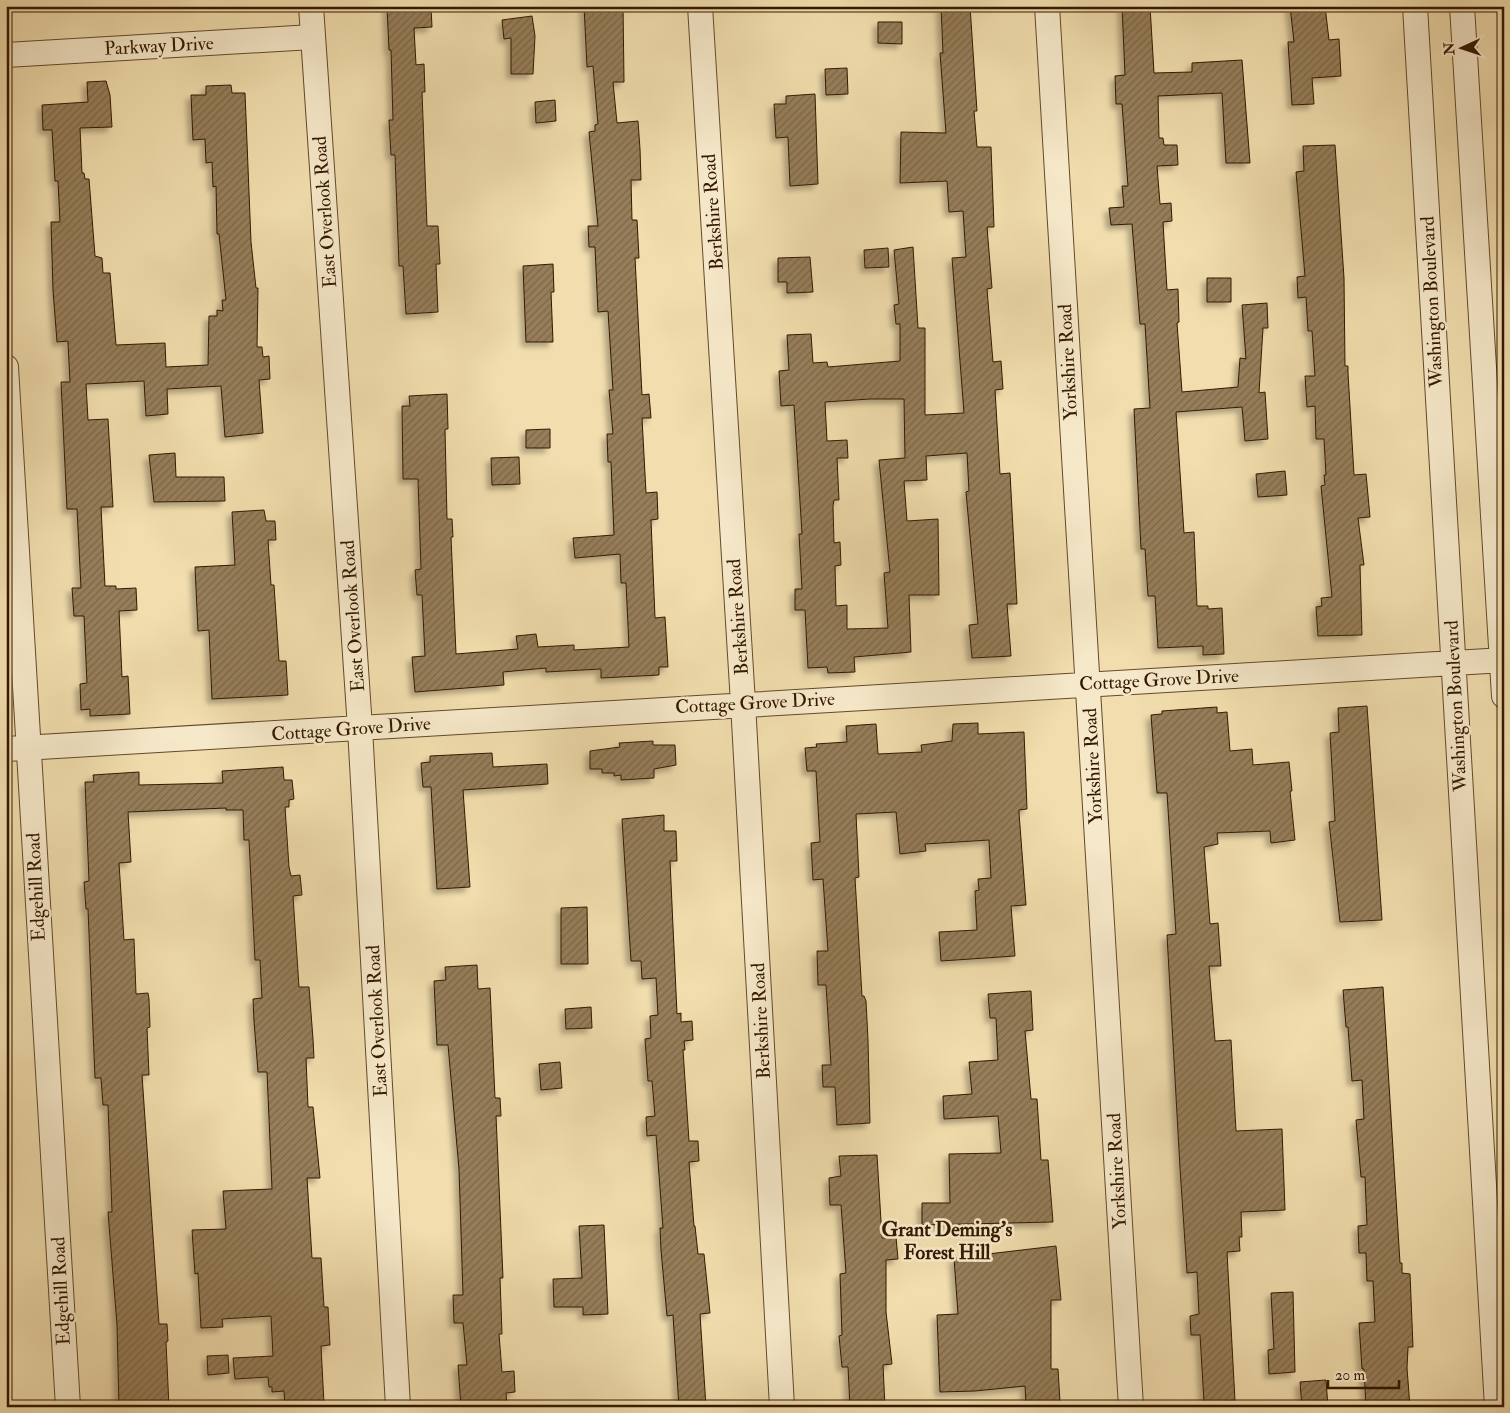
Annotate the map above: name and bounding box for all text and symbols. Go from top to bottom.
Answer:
north arrow [1438,22,1488,72]
street label: Parkway Drive [104,31,214,61]
text: N [1441,41,1458,56]
street label: East Overlook Road [308,135,342,289]
street label: Berkshire Road [697,152,729,271]
street label: Washington Boulevard [1415,215,1449,389]
street label: Yorkshire Road [1053,303,1083,421]
street label: East Overlook Road [336,539,370,693]
street label: Berkshire Road [722,557,754,676]
street label: Washington Boulevard [1439,619,1473,793]
street label: Cottage Grove Drive [1079,664,1240,696]
street label: Cottage Grove Drive [675,687,836,719]
street label: Yorkshire Road [1078,707,1108,825]
street label: Cottage Grove Drive [270,711,432,747]
street label: Edgehill Road [21,831,51,942]
street label: East Overlook Road [361,944,393,1098]
street label: Berkshire Road [746,962,776,1080]
street label: Yorkshire Road [1102,1112,1132,1230]
district label: Grant Deming's Forest Hill [882,1217,1013,1265]
street label: Edgehill Road [46,1235,76,1346]
scale bar [1328,1358,1399,1390]
text: 20 m [1335,1366,1365,1385]

